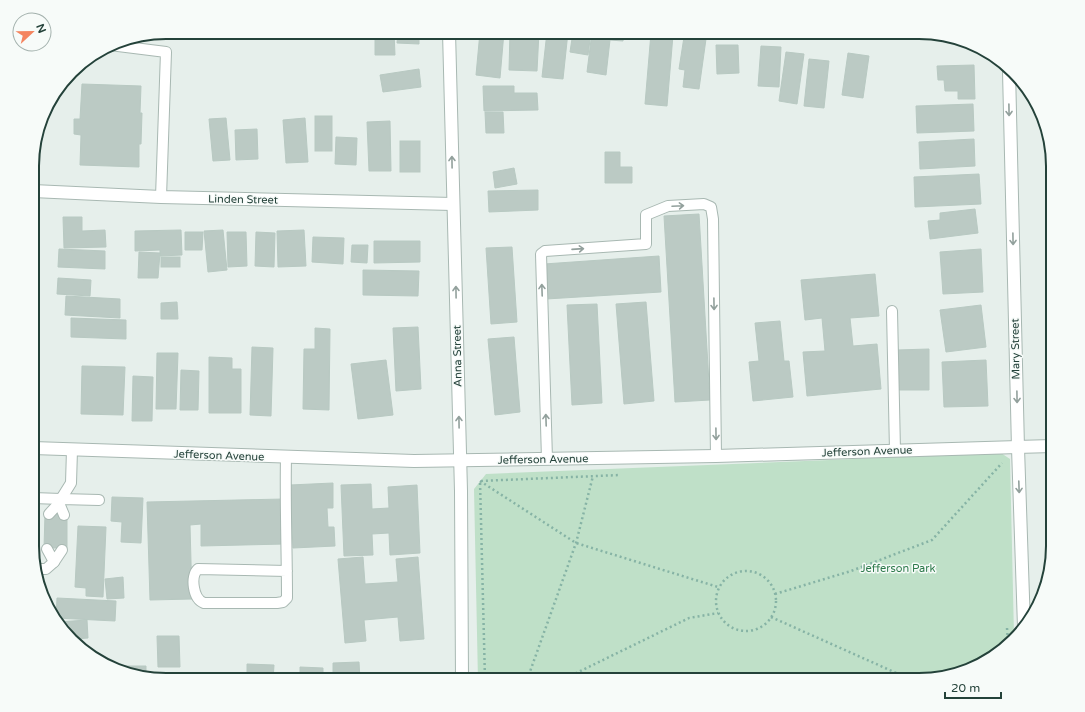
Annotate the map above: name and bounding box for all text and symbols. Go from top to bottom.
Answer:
north arrow [12,12,52,52]
text: N [33,22,48,35]
one-way arrow [1006,103,1013,116]
one-way arrow [448,156,456,169]
street label: Linden Street [208,192,278,207]
one-way arrow [671,202,684,209]
one-way arrow [1009,232,1016,245]
one-way arrow [571,245,584,252]
one-way arrow [538,284,545,297]
one-way arrow [452,286,459,299]
one-way arrow [711,297,718,310]
street label: Mary Street [1008,318,1023,380]
street label: Anna Street [450,325,465,387]
one-way arrow [1013,390,1020,403]
one-way arrow [542,414,549,427]
one-way arrow [455,416,463,429]
one-way arrow [712,427,720,440]
street label: Jefferson Avenue [821,443,913,460]
street label: Jefferson Avenue [173,447,265,464]
street label: Jefferson Avenue [497,452,589,467]
one-way arrow [1015,480,1023,493]
park label: Jefferson Park [860,562,936,575]
scale bar [945,674,1001,700]
text: 20 m [951,681,980,695]

